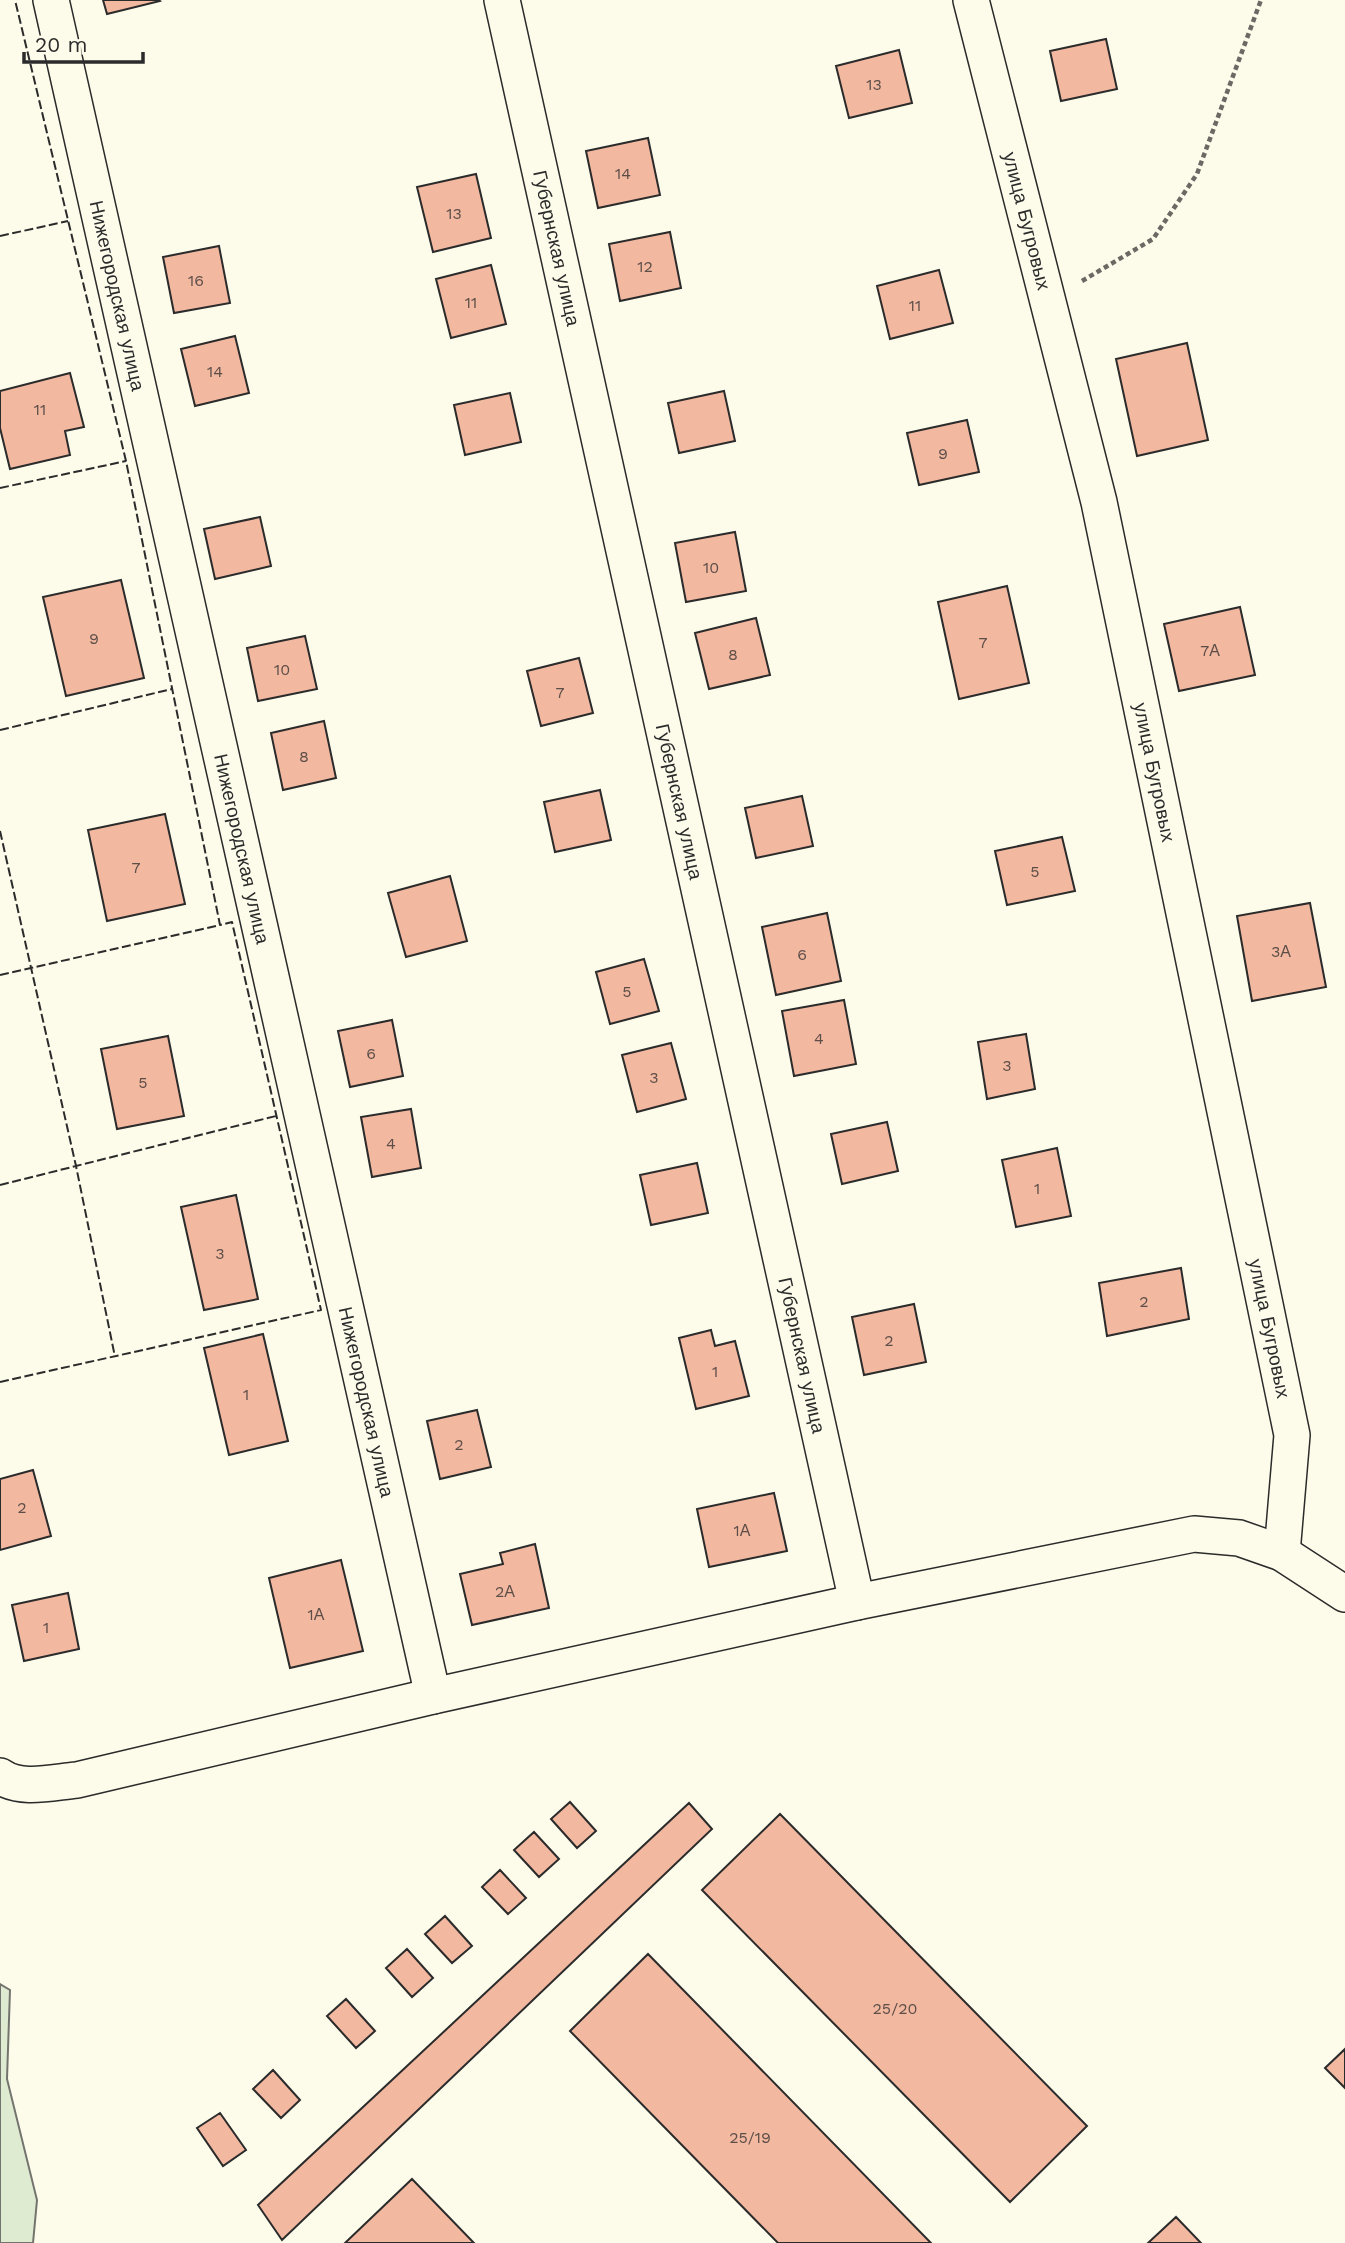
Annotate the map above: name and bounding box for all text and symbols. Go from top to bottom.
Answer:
scale bar [24,21,144,65]
text: 20 m [35,32,87,57]
house number: 13 [866,75,882,94]
street label: улица Бугровых [998,150,1056,293]
house number: 14 [615,164,631,183]
street label: Губернская улица [528,168,585,329]
street label: Нижегородская улица [85,198,150,393]
house number: 13 [446,204,462,223]
house number: 12 [637,257,653,276]
house number: 16 [188,271,204,290]
house number: 11 [465,293,477,312]
house number: 11 [909,296,921,315]
house number: 14 [207,362,223,381]
house number: 11 [34,400,46,419]
house number: 9 [938,444,948,463]
house number: 10 [703,558,719,577]
house number: 9 [89,629,99,648]
house number: 7 [979,633,988,652]
house number: 7А [1200,641,1220,660]
house number: 8 [728,645,738,664]
house number: 10 [274,660,290,679]
house number: 7 [556,683,565,702]
street label: улица Бугровых [1129,701,1180,845]
street label: Губернская улица [651,722,708,882]
house number: 8 [299,747,309,766]
street label: Нижегородская улица [209,751,274,947]
house number: 7 [132,858,141,877]
house number: 5 [1030,862,1040,881]
house number: 3А [1271,942,1291,961]
house number: 6 [797,945,807,964]
house number: 5 [622,982,632,1001]
house number: 4 [814,1029,824,1048]
house number: 6 [366,1044,376,1063]
house number: 3 [1002,1056,1012,1075]
house number: 3 [649,1068,659,1087]
house number: 5 [138,1073,148,1092]
house number: 4 [386,1134,396,1153]
house number: 1 [1034,1179,1040,1198]
house number: 3 [215,1244,225,1263]
street label: улица Бугровых [1244,1257,1295,1401]
street label: Губернская улица [773,1275,830,1436]
house number: 2 [1139,1292,1149,1311]
street label: Нижегородская улица [334,1305,399,1500]
house number: 2 [884,1331,894,1350]
house number: 1 [712,1362,718,1381]
house number: 1 [243,1385,249,1404]
house number: 2 [454,1435,464,1454]
house number: 2 [17,1498,27,1517]
house number: 1А [734,1521,751,1540]
house number: 2А [495,1582,515,1601]
house number: 1А [308,1605,325,1624]
house number: 1 [43,1618,49,1637]
house number: 25/20 [873,1999,917,2018]
house number: 25/19 [729,2128,771,2147]

